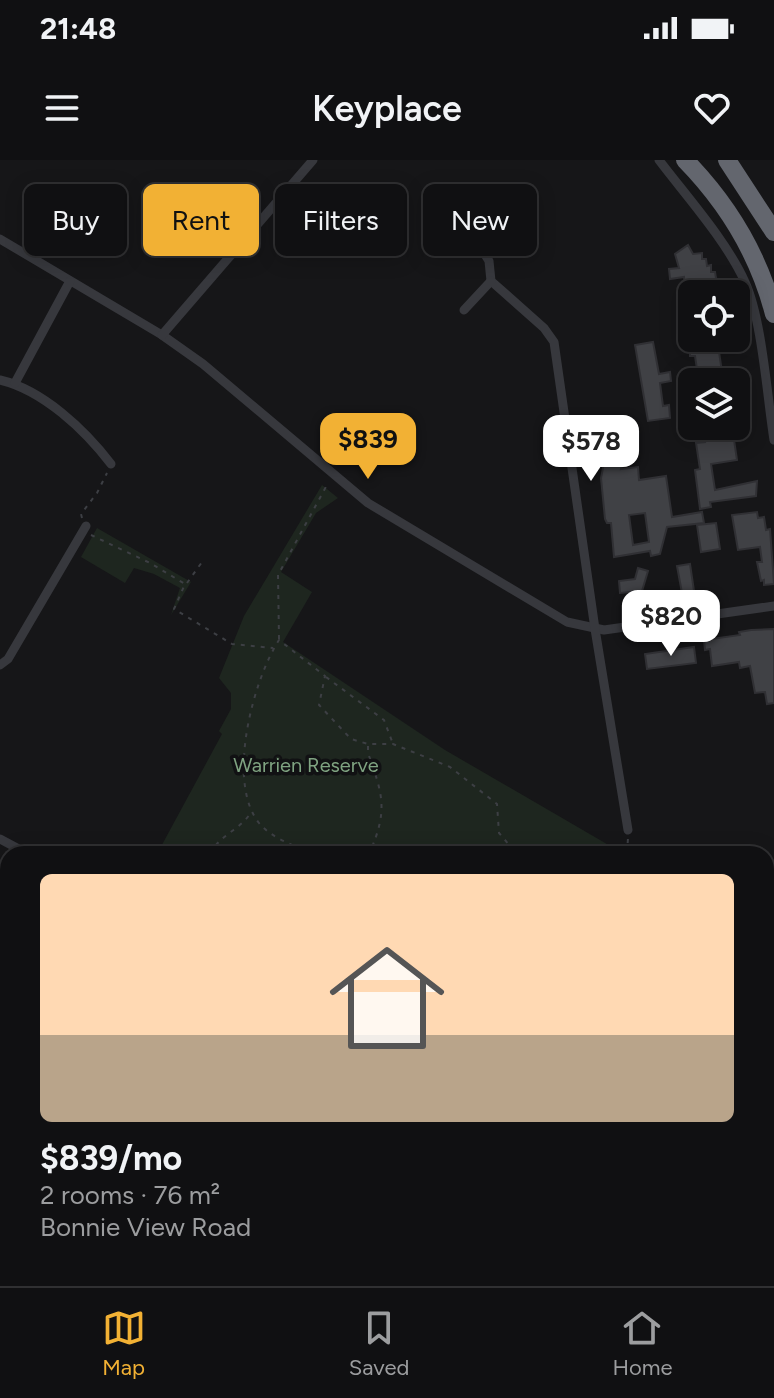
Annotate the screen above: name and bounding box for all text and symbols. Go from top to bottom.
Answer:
text: 21:48 [40,10,116,47]
icon: menu [40,86,84,130]
icon: heart [690,86,734,130]
text: Keyplace [312,87,462,130]
chip: Buy [24,184,127,256]
chip: Rent [143,184,259,256]
chip: Filters [275,184,407,256]
chip: New [423,184,537,256]
map controls [678,280,750,440]
button: locate [678,280,750,352]
button: layers [678,368,750,440]
pin: $839 [321,413,415,481]
pin: $578 [544,415,638,483]
text: $839 [338,423,398,455]
text: $578 [561,425,621,457]
pin: $820 [624,590,718,658]
text: $820 [640,600,702,632]
park label: Warrien Reserve [233,753,379,777]
icon: home [315,926,459,1070]
text: $839/mo [40,1138,182,1179]
text: 2 rooms · 76 m² [40,1179,220,1211]
text: Bonnie View Road [40,1211,251,1243]
tab: Map [102,1306,146,1381]
tab: Saved [349,1306,409,1381]
tab: Home [612,1306,672,1381]

